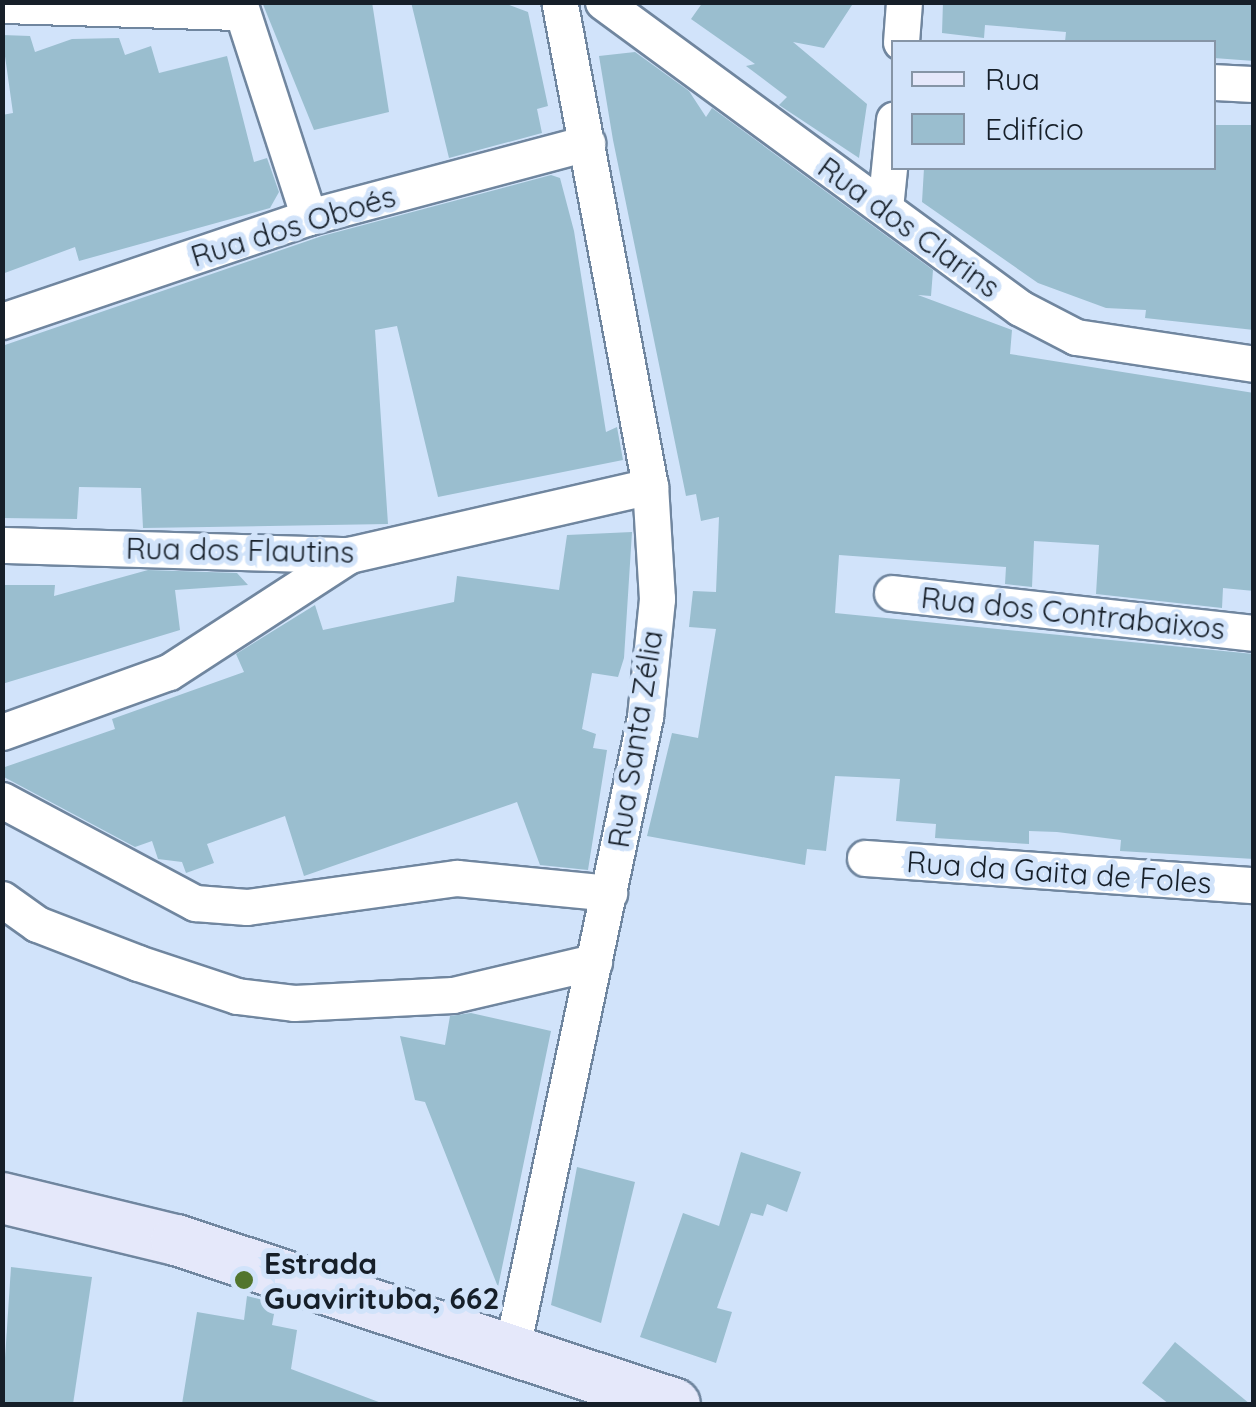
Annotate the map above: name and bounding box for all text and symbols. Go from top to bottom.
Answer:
legend [891,40,1216,170]
text: Rua [985,60,1040,98]
text: Edifício [985,110,1084,148]
street label: Rua dos Clarins [811,149,1007,305]
street label: Rua dos Oboés [186,178,400,274]
street label: Rua dos Flautins [125,530,355,570]
street label: Rua dos Contrabaixos [919,579,1227,647]
street label: Rua Santa Zélia [600,628,670,850]
street label: Rua da Gaita de Foles [905,843,1213,901]
place label: Estrada Guavirituba, 662 [264,1245,499,1316]
marker: Estrada Guavirituba, 662 [233,1269,255,1291]

